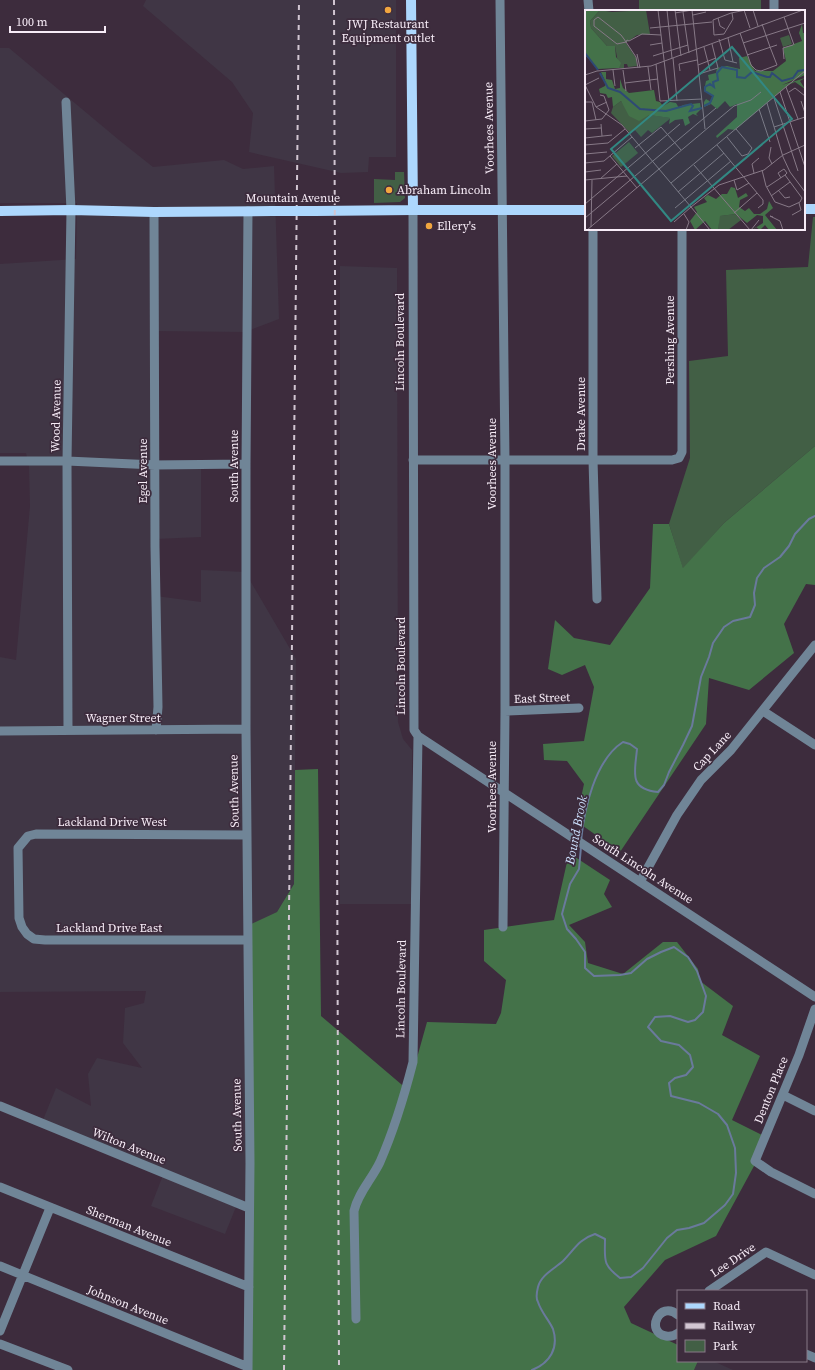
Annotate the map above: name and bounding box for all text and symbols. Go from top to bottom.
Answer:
marker: JWJ Restaurant Equipment outlet [383,5,393,15]
scale bar [10,8,105,34]
inset map [585,10,805,230]
text: 100 m [16,14,48,30]
place label: JWJ Restaurant Equipment outlet [341,16,435,46]
street label: Voorhees Avenue [480,82,498,174]
place label: Abraham Lincoln [397,182,491,198]
marker: Abraham Lincoln [384,185,394,195]
street label: Mountain Avenue [246,190,340,206]
place label: Ellery's [437,218,476,234]
marker: Ellery's [424,221,434,231]
street label: Lincoln Boulevard [392,293,408,391]
street label: Pershing Avenue [662,295,678,385]
street label: Drake Avenue [573,377,589,451]
street label: Wood Avenue [47,379,65,453]
street label: Voorhees Avenue [484,418,500,510]
street label: South Avenue [226,430,242,502]
street label: Egel Avenue [135,439,151,503]
street label: Lincoln Boulevard [393,617,409,715]
street label: East Street [514,689,570,707]
street label: Wagner Street [85,710,161,726]
street label: Cap Lane [689,727,735,775]
street label: Voorhees Avenue [484,741,500,833]
street label: South Avenue [225,754,243,828]
water label: Bound Brook [561,793,591,867]
street label: Lackland Drive West [57,814,167,830]
street label: South Lincoln Avenue [590,830,696,908]
street label: Lackland Drive East [56,920,162,936]
street label: Lincoln Boulevard [392,940,410,1038]
street label: Denton Place [750,1054,792,1126]
street label: South Avenue [228,1078,246,1152]
street label: Wilton Avenue [90,1124,168,1168]
street label: Sherman Avenue [84,1202,174,1250]
street label: Lee Drive [707,1239,759,1281]
street label: Johnson Avenue [84,1281,171,1329]
legend [677,1290,807,1362]
text: Road [713,1298,740,1314]
text: Railway [713,1318,756,1334]
text: Park [713,1338,738,1354]

